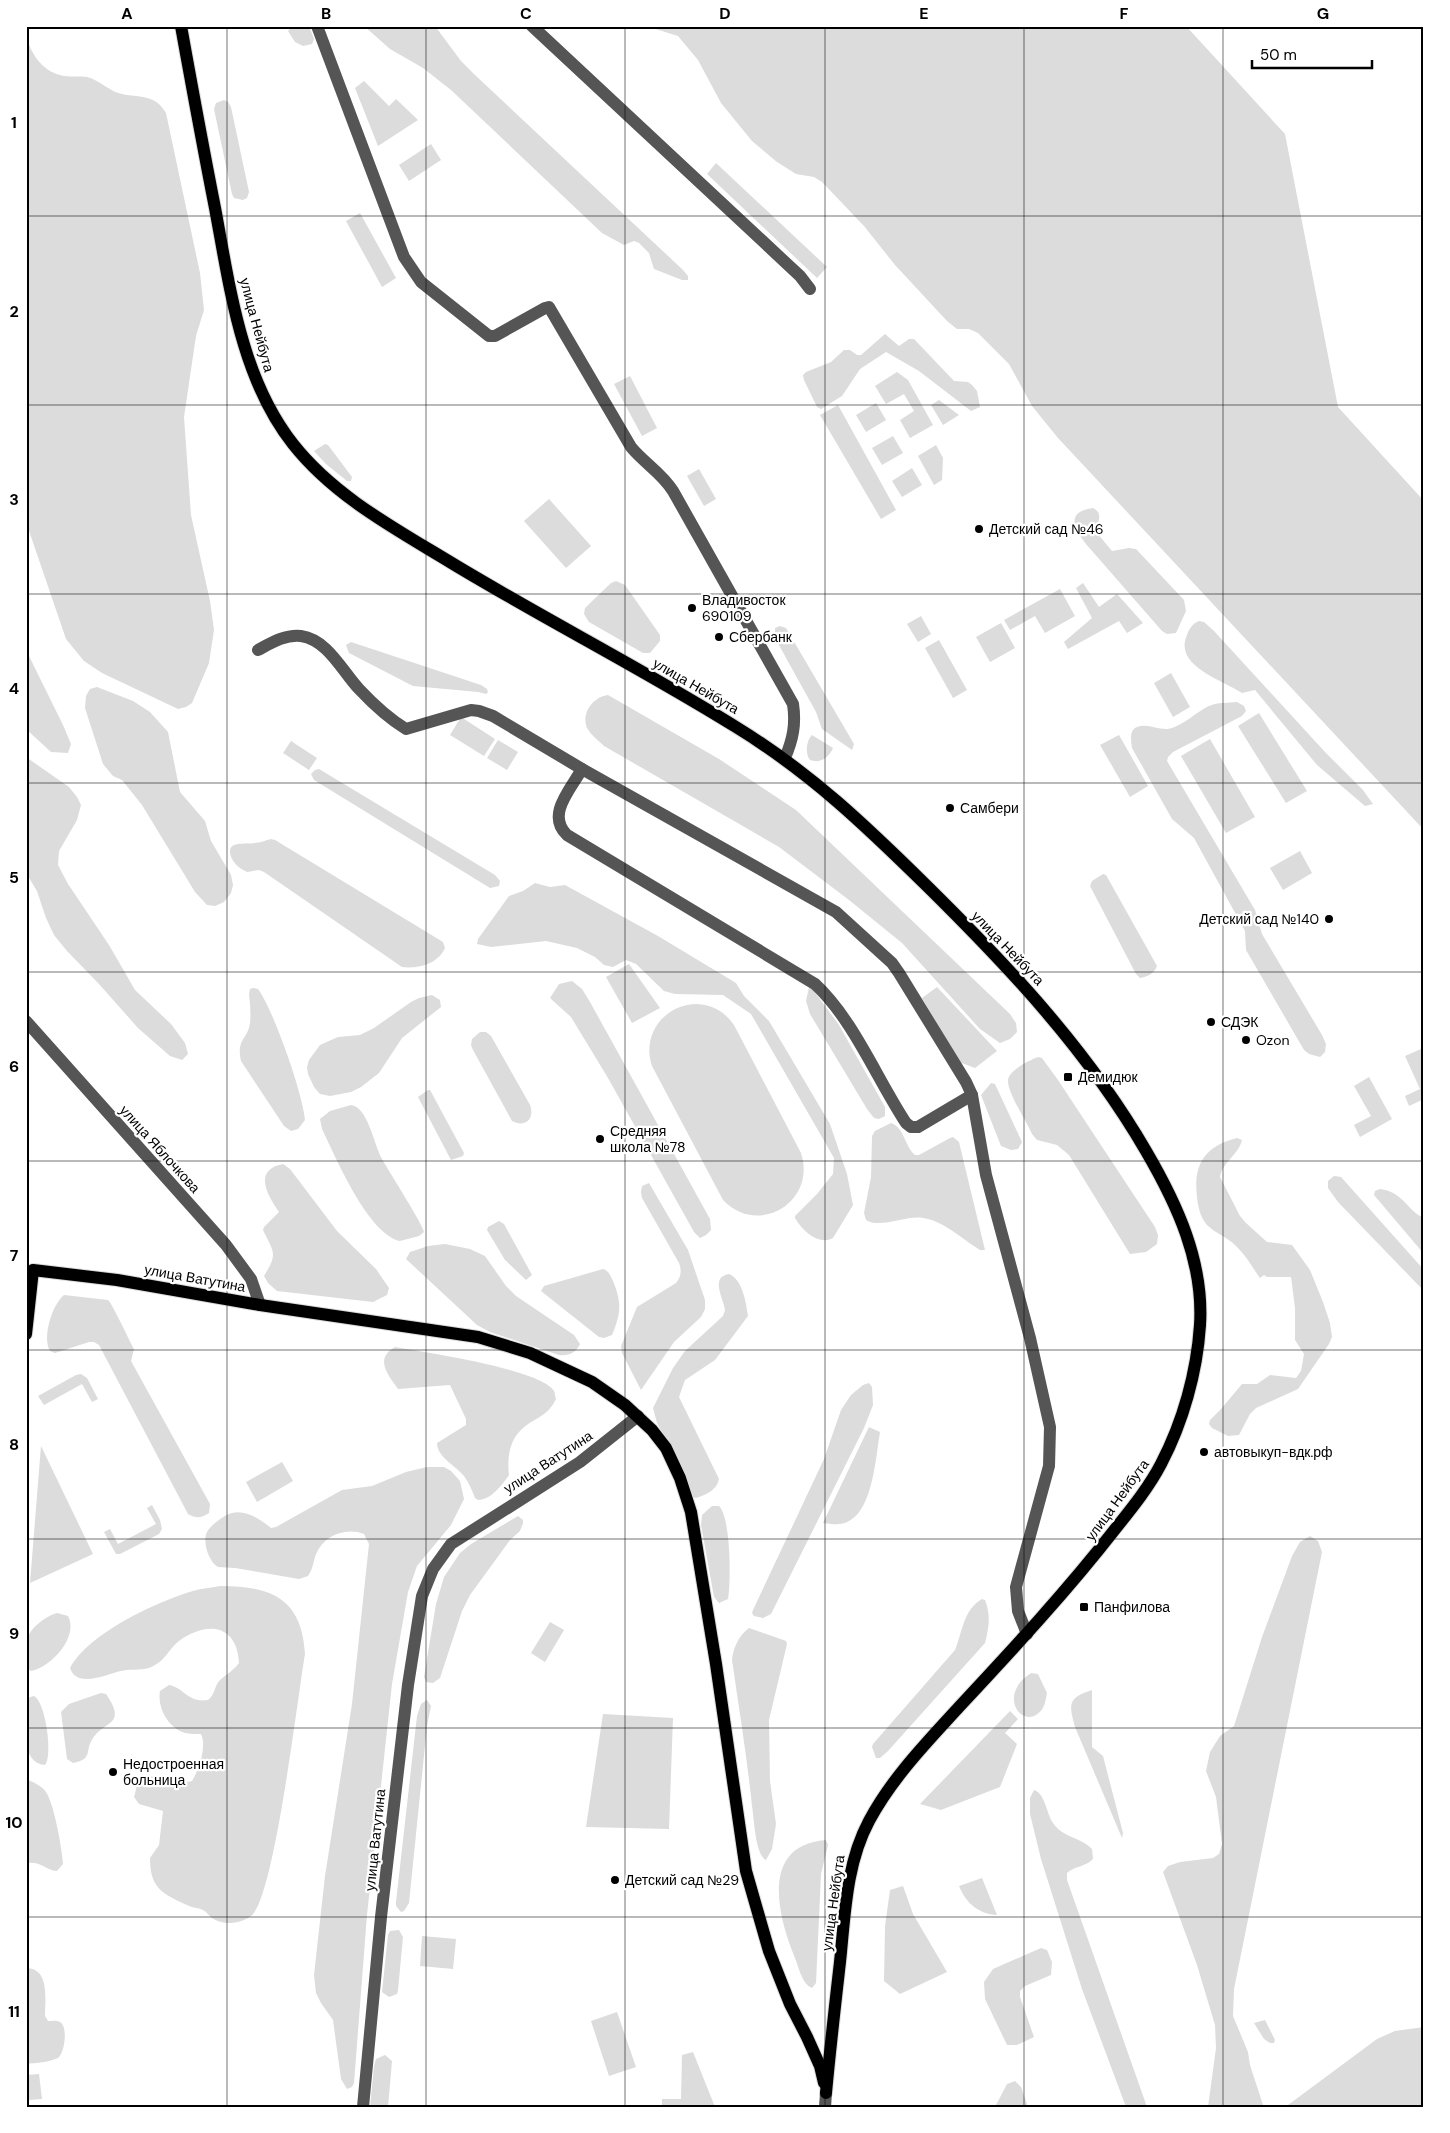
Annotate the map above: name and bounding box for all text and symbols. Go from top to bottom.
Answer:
text: A [121,3,133,24]
text: B [321,3,331,24]
text: C [520,3,532,24]
text: D [719,3,731,24]
text: E [919,3,929,24]
text: F [1120,3,1129,24]
text: G [1317,3,1329,24]
scale bar [1252,38,1372,70]
text: 50 m [1260,45,1297,65]
text: 1 [11,112,17,133]
street label: улица Нейбута [236,276,278,374]
text: 2 [9,301,19,322]
text: 3 [9,489,19,510]
place label: Детский сад №46 [989,520,1104,538]
marker: Детский сад №46 [973,523,985,535]
place label: Владивосток 690109 [702,591,786,625]
marker: Владивосток 690109 [686,602,698,614]
place label: Сбербанк [729,628,793,646]
marker: Сбербанк [713,631,725,643]
street label: улица Нейбута [650,654,743,718]
text: 4 [9,678,19,699]
place label: Самбери [960,799,1019,817]
marker: Самбери [944,802,956,814]
text: 5 [9,867,19,888]
street label: улица Нейбута [968,907,1048,989]
place label: Детский сад №140 [1199,910,1319,928]
marker: Детский сад №140 [1323,913,1335,925]
place label: СДЭК [1221,1013,1259,1031]
marker: СДЭК [1205,1016,1217,1028]
place label: Ozon [1256,1031,1290,1049]
marker: Ozon [1240,1034,1252,1046]
text: 6 [9,1056,19,1077]
place label: Демидюк [1078,1068,1138,1086]
marker: Демидюк [1062,1071,1074,1083]
street label: улица Яблочкова [116,1101,204,1197]
place label: Средняя школа №78 [610,1122,685,1156]
marker: Средняя школа №78 [594,1133,606,1145]
text: 7 [10,1245,19,1266]
street label: улица Ватутина [143,1260,247,1296]
street label: улица Ватутина [500,1426,596,1497]
text: 8 [9,1434,19,1455]
place label: автовыкуп-вдк.рф [1214,1443,1333,1461]
marker: автовыкуп-вдк.рф [1198,1446,1210,1458]
street label: улица Нейбута [1081,1455,1153,1544]
place label: Панфилова [1094,1598,1170,1616]
marker: Панфилова [1078,1601,1090,1613]
text: 9 [9,1623,19,1644]
place label: Недостроенная больница [123,1755,224,1789]
marker: Недостроенная больница [107,1766,119,1778]
street label: улица Ватутина [361,1788,389,1892]
text: 10 [5,1812,23,1833]
street label: улица Нейбута [817,1854,849,1952]
place label: Детский сад №29 [625,1871,739,1889]
marker: Детский сад №29 [609,1874,621,1886]
text: 11 [8,2001,20,2022]

